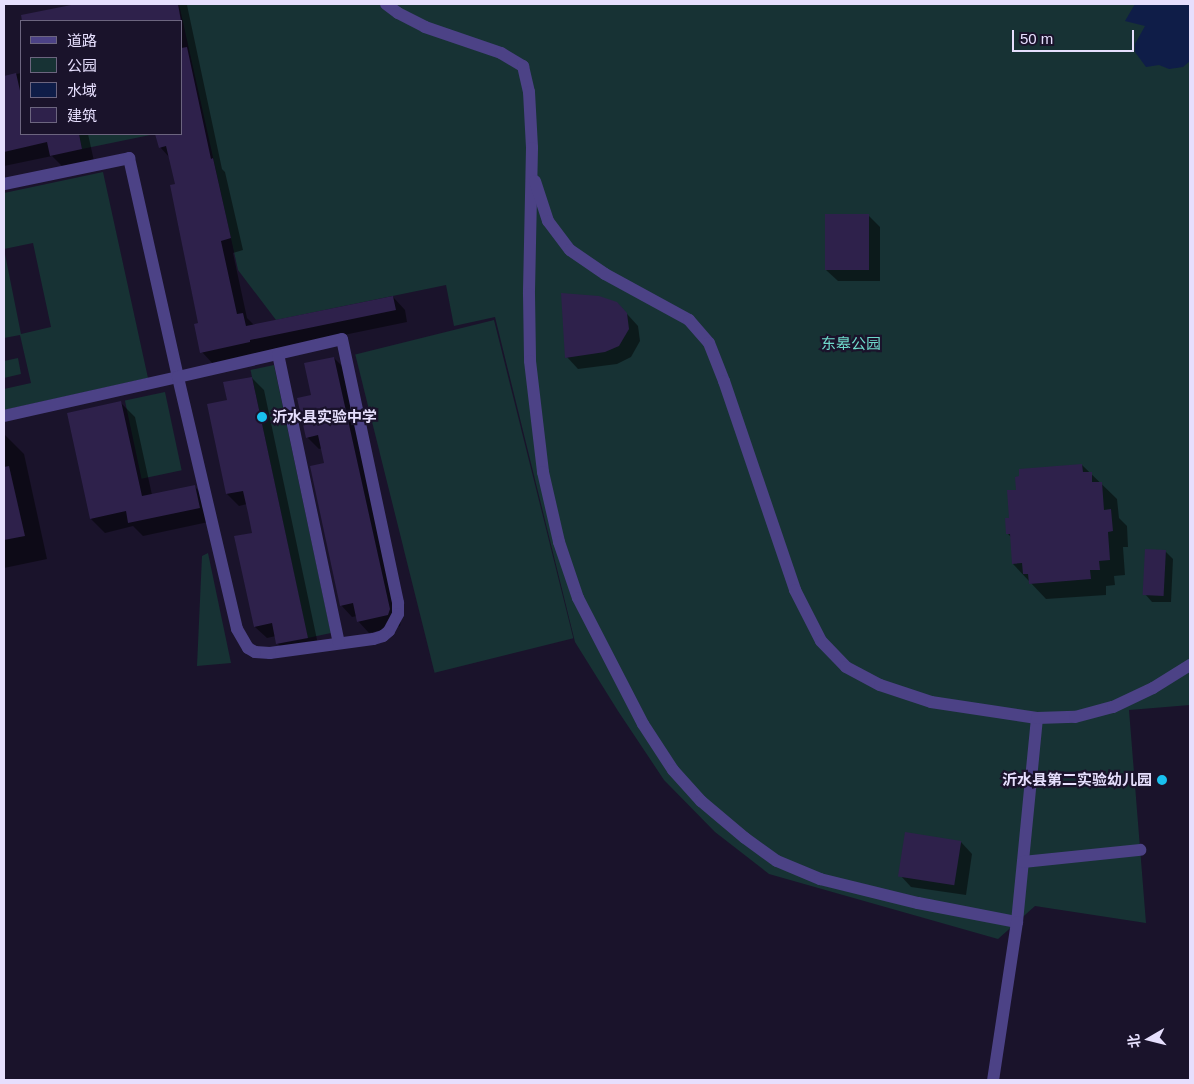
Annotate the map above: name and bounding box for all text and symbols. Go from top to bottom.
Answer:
legend [20,20,182,135]
scale bar [1014,20,1136,52]
text: 50 m [1020,30,1053,47]
text: 道路 [67,32,97,49]
text: 公园 [67,57,97,74]
text: 水域 [67,82,97,99]
text: 建筑 [67,107,97,124]
park label: 东皋公园 [821,335,881,353]
place label: 沂水县实验中学 [272,408,377,426]
marker: 沂水县实验中学 [256,411,268,423]
place label: 沂水县第二实验幼儿园 [1002,771,1152,789]
marker: 沂水县第二实验幼儿园 [1156,774,1168,786]
north arrow [1124,1014,1174,1064]
text: 北 [1125,1033,1143,1049]

